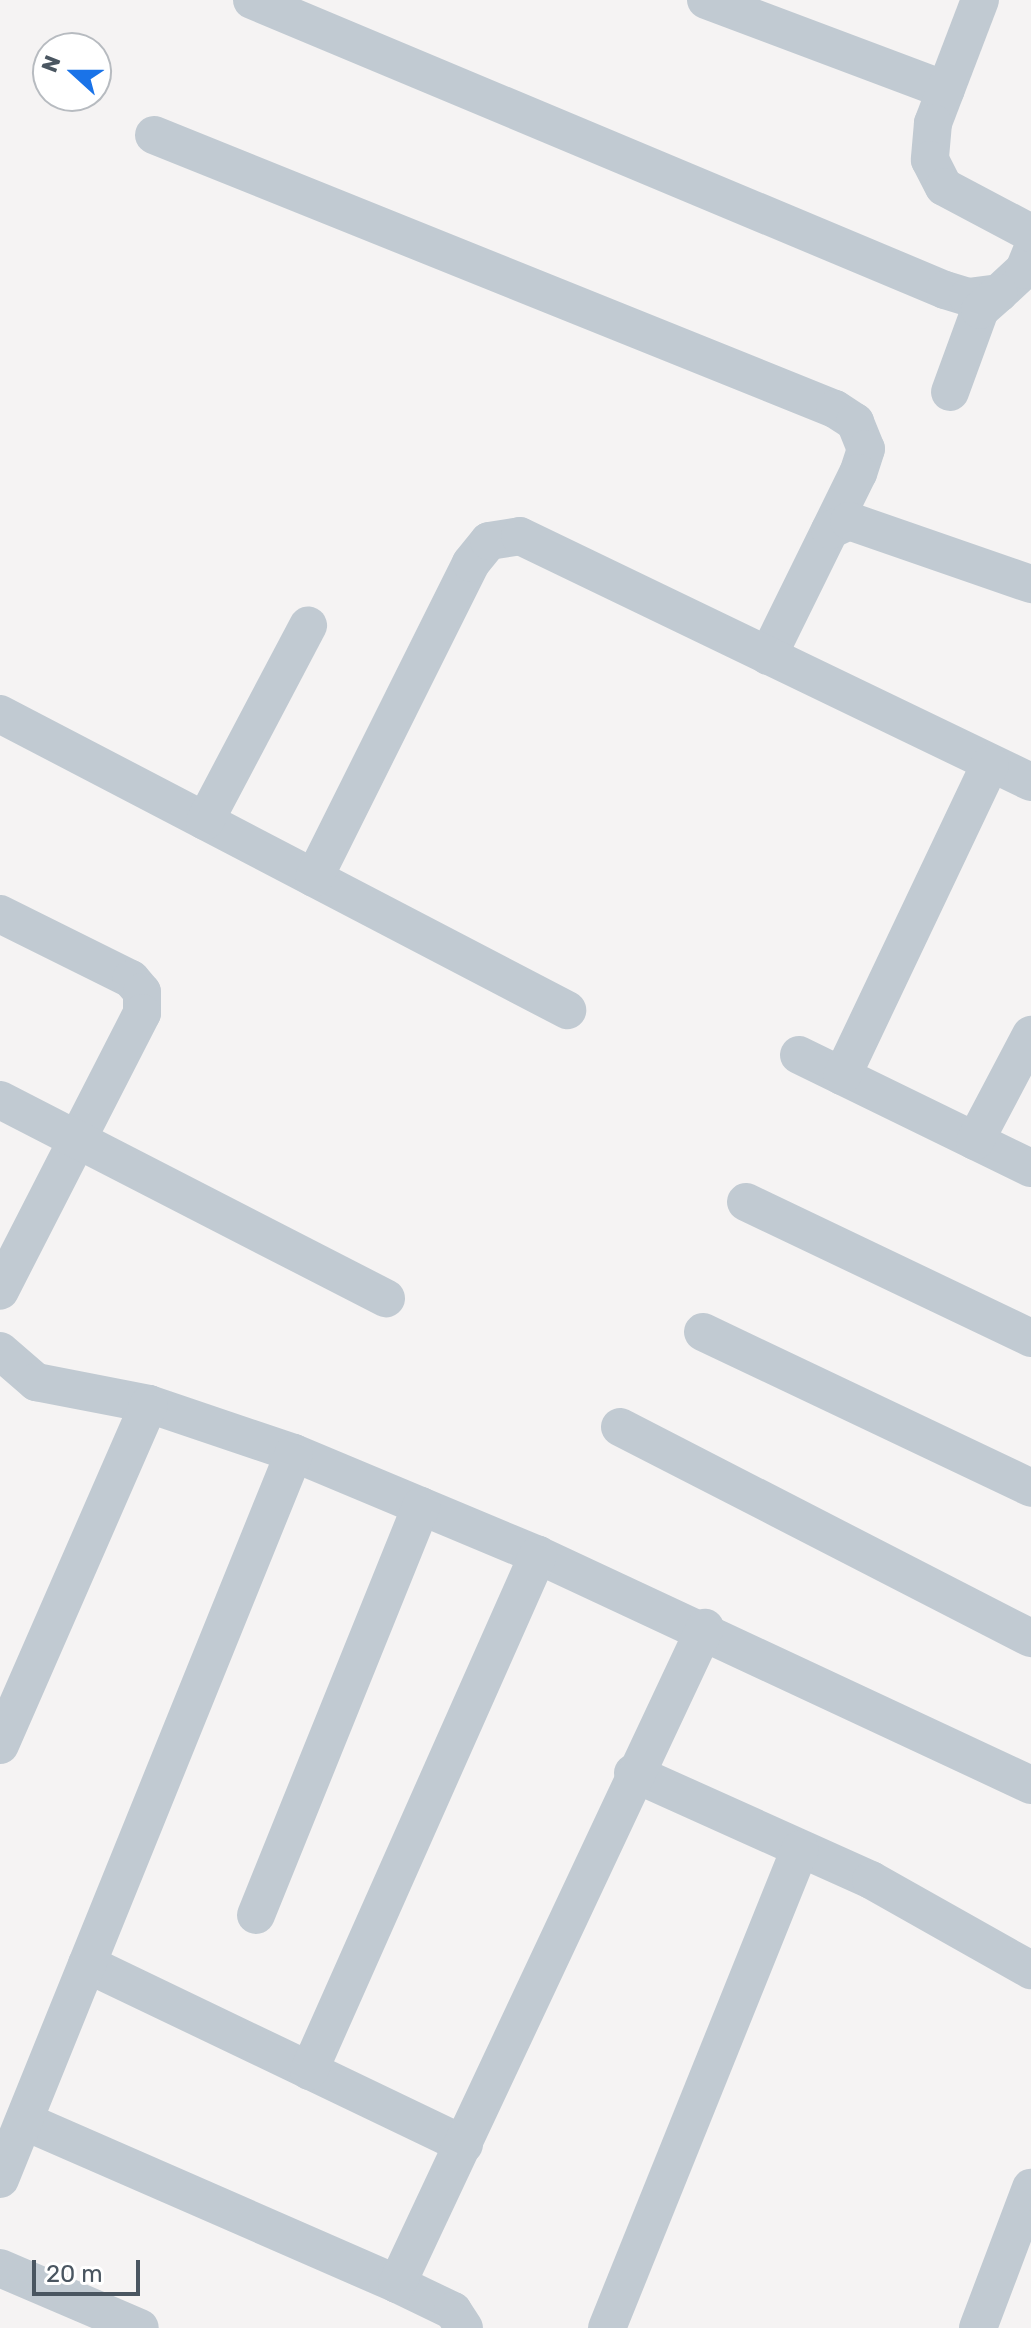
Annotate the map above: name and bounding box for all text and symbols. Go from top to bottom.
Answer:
north arrow [32,32,112,112]
text: N [36,52,66,76]
scale bar [36,2244,144,2294]
text: 20 m [46,2260,103,2288]

